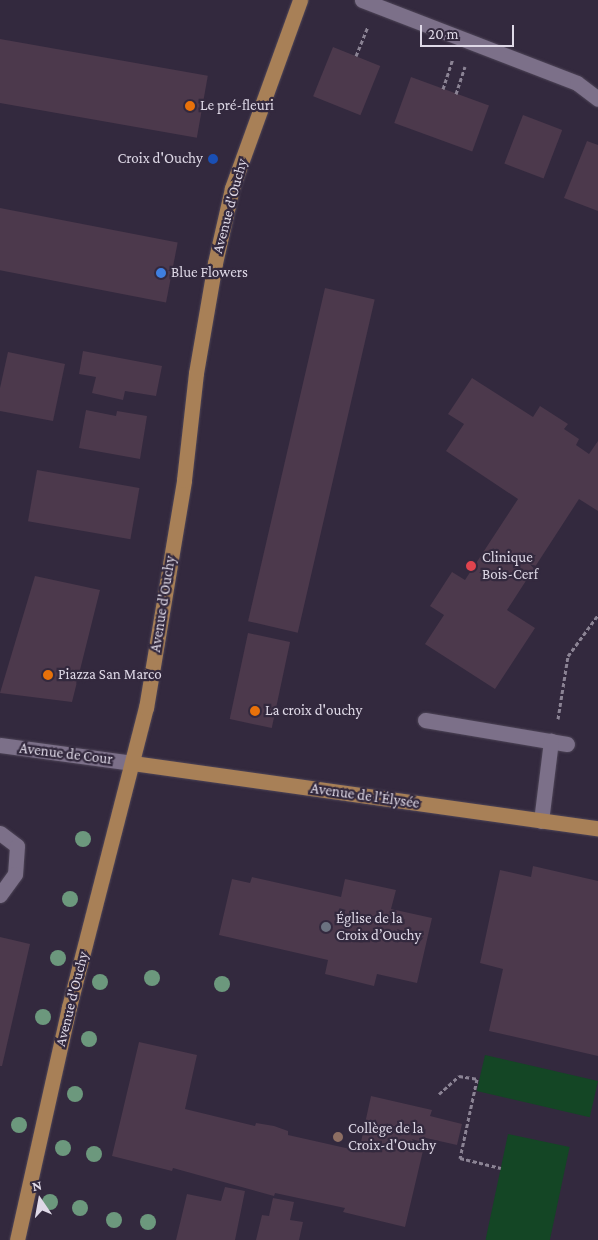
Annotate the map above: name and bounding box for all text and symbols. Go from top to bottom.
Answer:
scale bar [423,15,517,47]
text: 20 m [428,26,459,42]
place label: Le pré-fleuri [200,97,274,115]
marker: Le pré-fleuri [184,100,196,112]
place label: Croix d'Ouchy [117,150,203,168]
marker: Croix d'Ouchy [207,153,219,165]
street label: Avenue d'Ouchy [209,157,251,255]
place label: Blue Flowers [171,264,248,282]
marker: Blue Flowers [155,267,167,279]
place label: Clinique Bois-Cerf [482,548,538,583]
street label: Avenue d'Ouchy [146,554,180,654]
marker: Clinique Bois-Cerf [464,559,478,573]
place label: Piazza San Marco [58,666,162,684]
marker: Piazza San Marco [42,669,54,681]
place label: La croix d'ouchy [265,702,363,720]
marker: La croix d'ouchy [249,705,261,717]
street label: Avenue de Cour [18,739,114,769]
street label: Avenue de l'Élysée [309,779,421,813]
place label: Église de la Croix d’Ouchy [336,909,421,944]
marker: Église de la Croix d’Ouchy [320,921,332,933]
street label: Avenue d'Ouchy [51,950,93,1048]
place label: Collège de la Croix-d'Ouchy [348,1119,436,1154]
marker: Collège de la Croix-d'Ouchy [332,1131,344,1143]
north arrow [15,1175,65,1225]
text: N [31,1177,43,1194]

